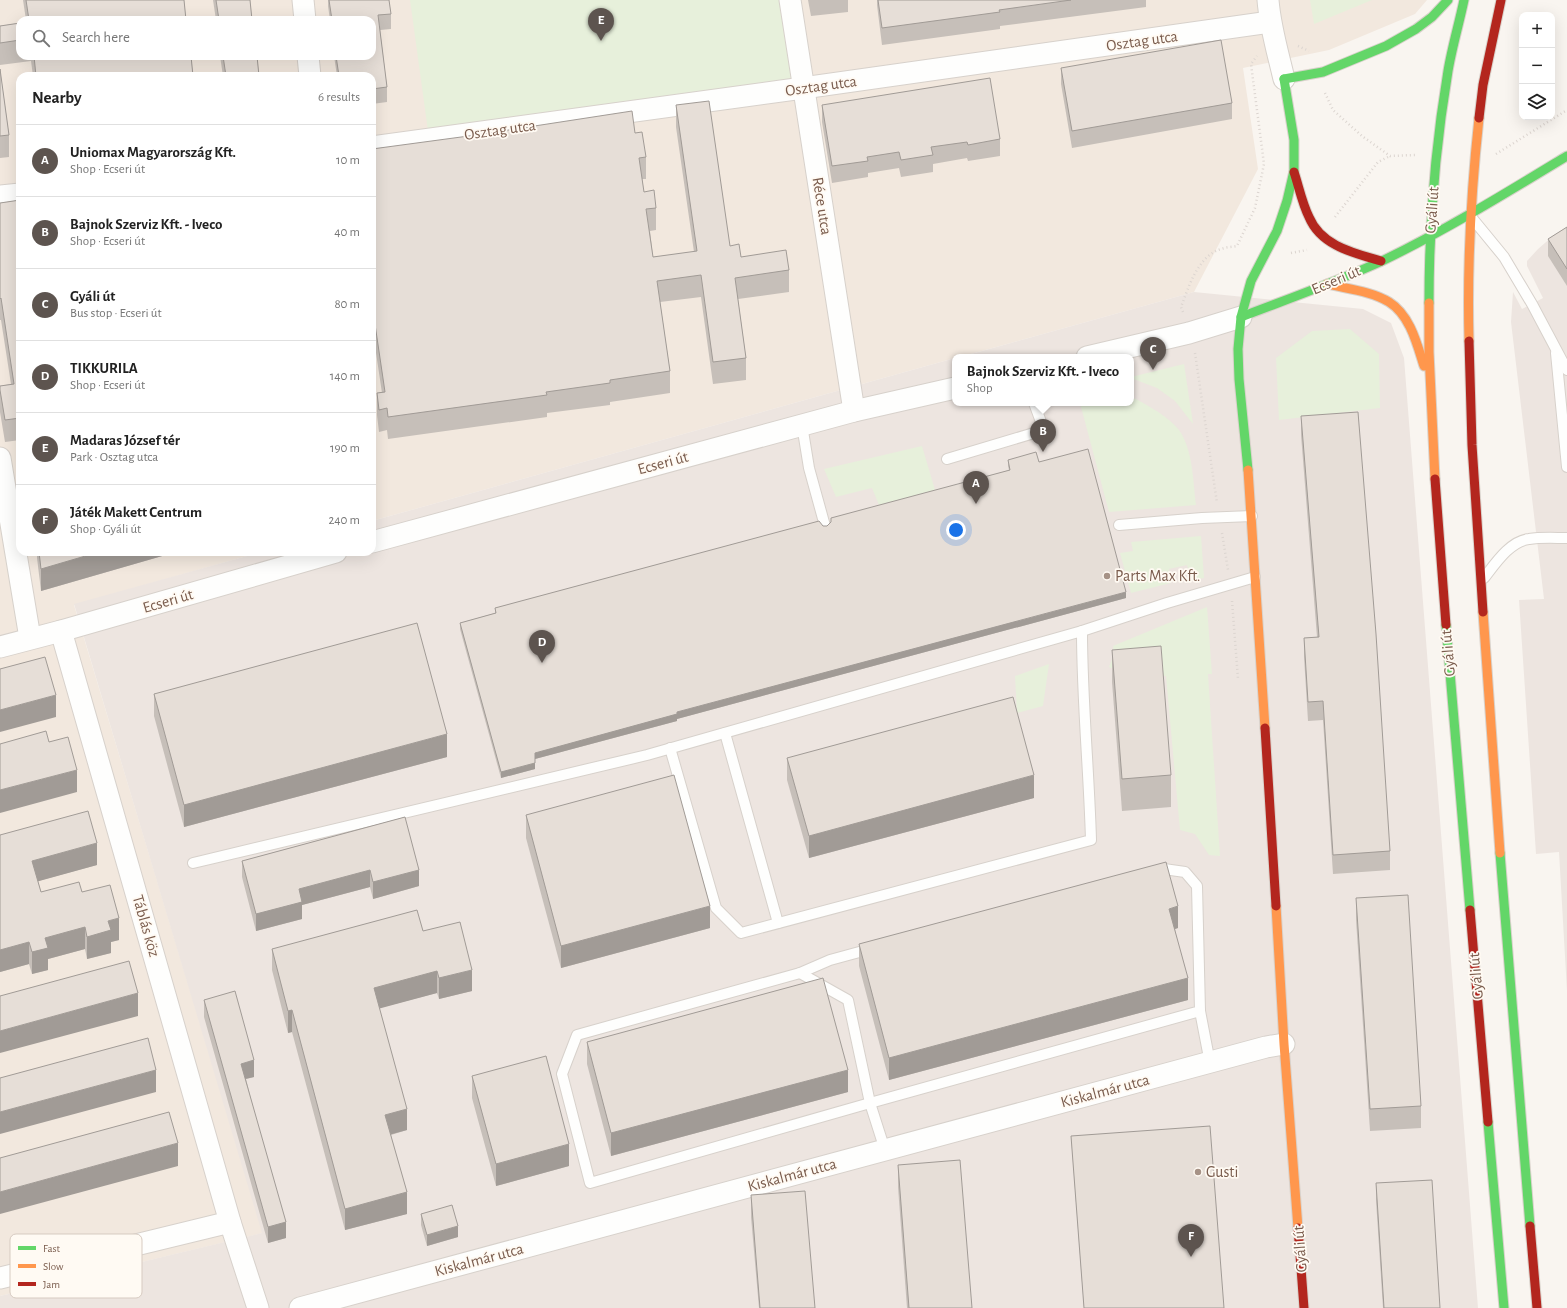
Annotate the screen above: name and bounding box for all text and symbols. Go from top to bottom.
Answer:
pin: E [588,8,614,41]
map controls [1519,12,1555,120]
button: + [1519,12,1555,48]
search box [16,16,376,60]
icon: search [30,27,52,49]
street label: Osztag utca [1105,28,1179,54]
text: Search here [62,30,130,45]
button: − [1519,48,1555,84]
street label: Osztag utca [784,73,858,99]
button: layers [1519,84,1555,120]
text: Nearby [32,89,82,106]
text: 6 results [318,91,360,104]
street label: Osztag utca [463,117,537,143]
text: Uniomax Magyarország Kft. [70,145,236,160]
text: A [41,154,49,167]
text: 10 m [336,154,360,167]
text: Shop · Ecseri út [70,163,145,176]
street label: Réce utca [810,176,834,236]
street label: Gyáli út [1422,186,1443,234]
text: Bajnok Szerviz Kft. - Iveco [70,217,222,232]
text: B [41,226,49,239]
text: 40 m [334,226,360,239]
text: Shop · Ecseri út [70,235,145,248]
street label: Ecseri út [1309,263,1363,297]
text: Gyáli út [70,289,115,304]
text: C [42,298,48,311]
text: 80 m [334,298,360,311]
text: Bus stop · Ecseri út [70,307,162,320]
pin: C [1140,337,1166,370]
popup [952,354,1134,406]
text: TIKKURILA [70,361,138,376]
text: Bajnok Szerviz Kft. - Iveco [967,364,1119,379]
text: D [41,370,49,383]
text: 140 m [330,370,360,383]
text: Shop · Ecseri út [70,379,145,392]
text: Shop [967,382,993,395]
pin: B [1030,419,1056,452]
text: Madaras József tér [70,433,180,448]
text: E [42,442,48,455]
text: 190 m [330,442,360,455]
street label: Ecseri út [636,449,690,477]
text: Park · Osztag utca [70,451,158,464]
pin: A [963,471,989,504]
text: Játék Makett Centrum [70,505,202,520]
text: F [42,514,48,527]
text: 240 m [328,514,360,527]
your location [946,520,966,540]
text: Shop · Gyáli út [70,523,141,536]
place label: Parts Max Kft. [1115,568,1200,584]
marker: Parts Max Kft. [1102,571,1112,581]
street label: Ecseri út [141,586,195,616]
street label: Gyáli út [1438,629,1459,677]
pin: D [529,630,555,663]
street label: Táblás köz [130,893,163,959]
street label: Gyáli út [1466,952,1487,1000]
street label: Kiskalmár utca [1059,1071,1151,1111]
street label: Kiskalmár utca [746,1155,838,1195]
place label: Gusti [1206,1164,1238,1180]
marker: Gusti [1193,1167,1203,1177]
pin: F [1178,1224,1204,1257]
street label: Gyáli út [1290,1225,1311,1273]
legend [10,1234,142,1298]
street label: Kiskalmár utca [433,1240,525,1280]
text: Fast [43,1243,61,1254]
text: Slow [43,1261,64,1272]
text: Jam [43,1279,60,1290]

